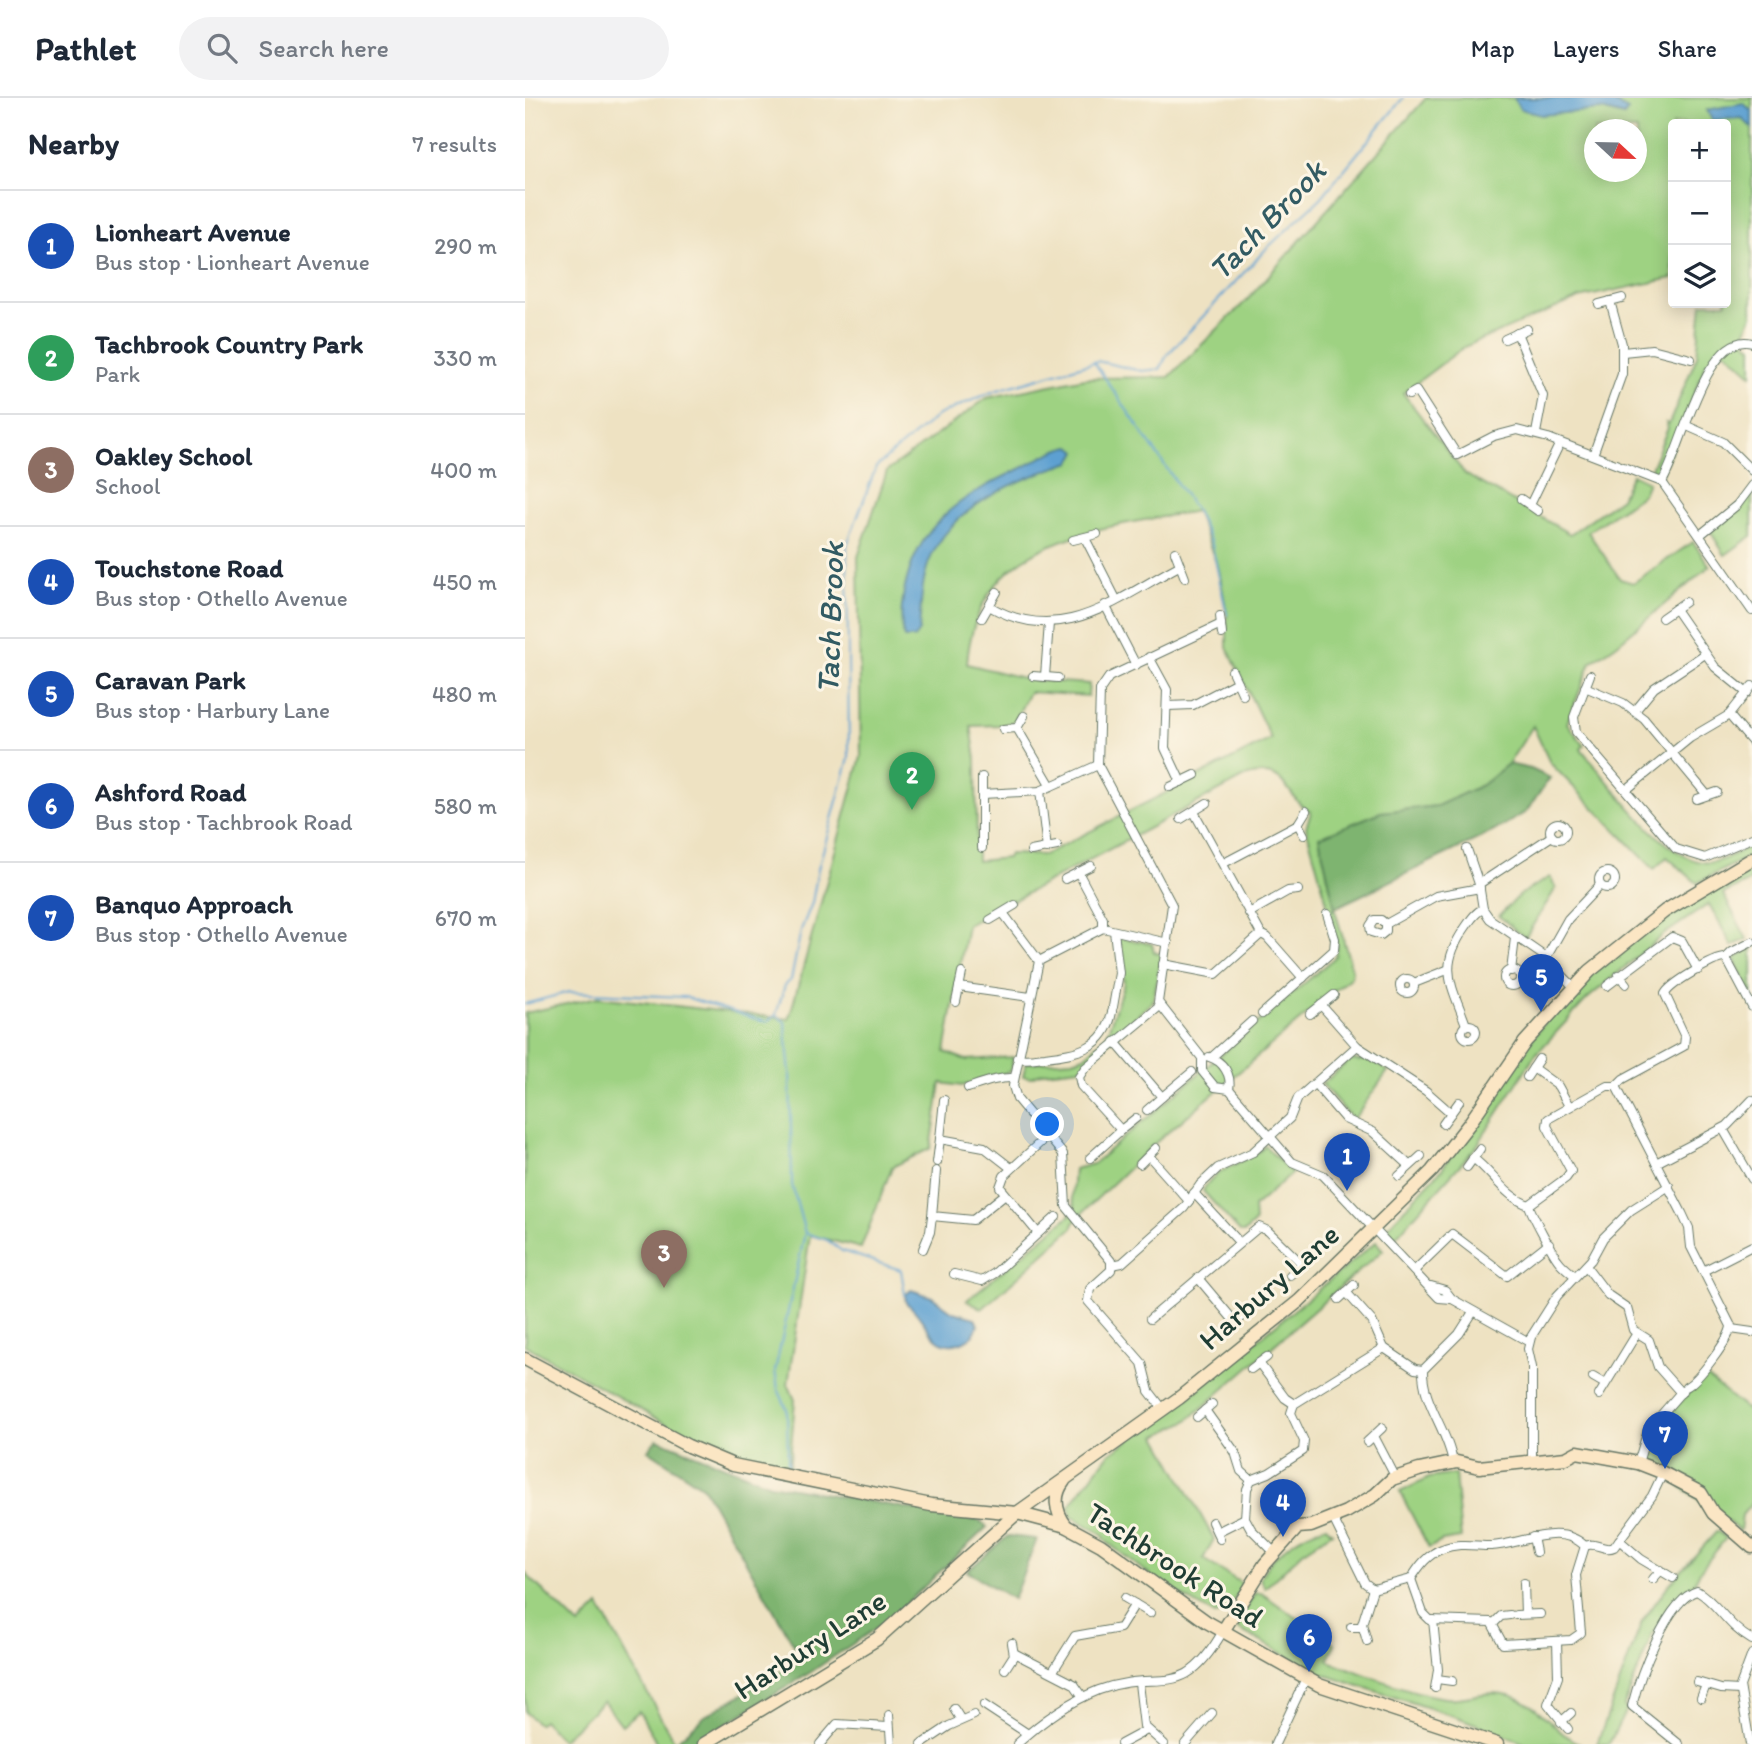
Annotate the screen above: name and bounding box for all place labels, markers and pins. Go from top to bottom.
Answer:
pin: 2 [889,752,935,810]
pin: 5 [1518,954,1564,1012]
pin: 1 [1324,1133,1370,1191]
pin: 3 [641,1230,687,1288]
pin: 7 [1642,1411,1688,1469]
pin: 4 [1260,1479,1306,1537]
pin: 6 [1286,1614,1332,1672]

